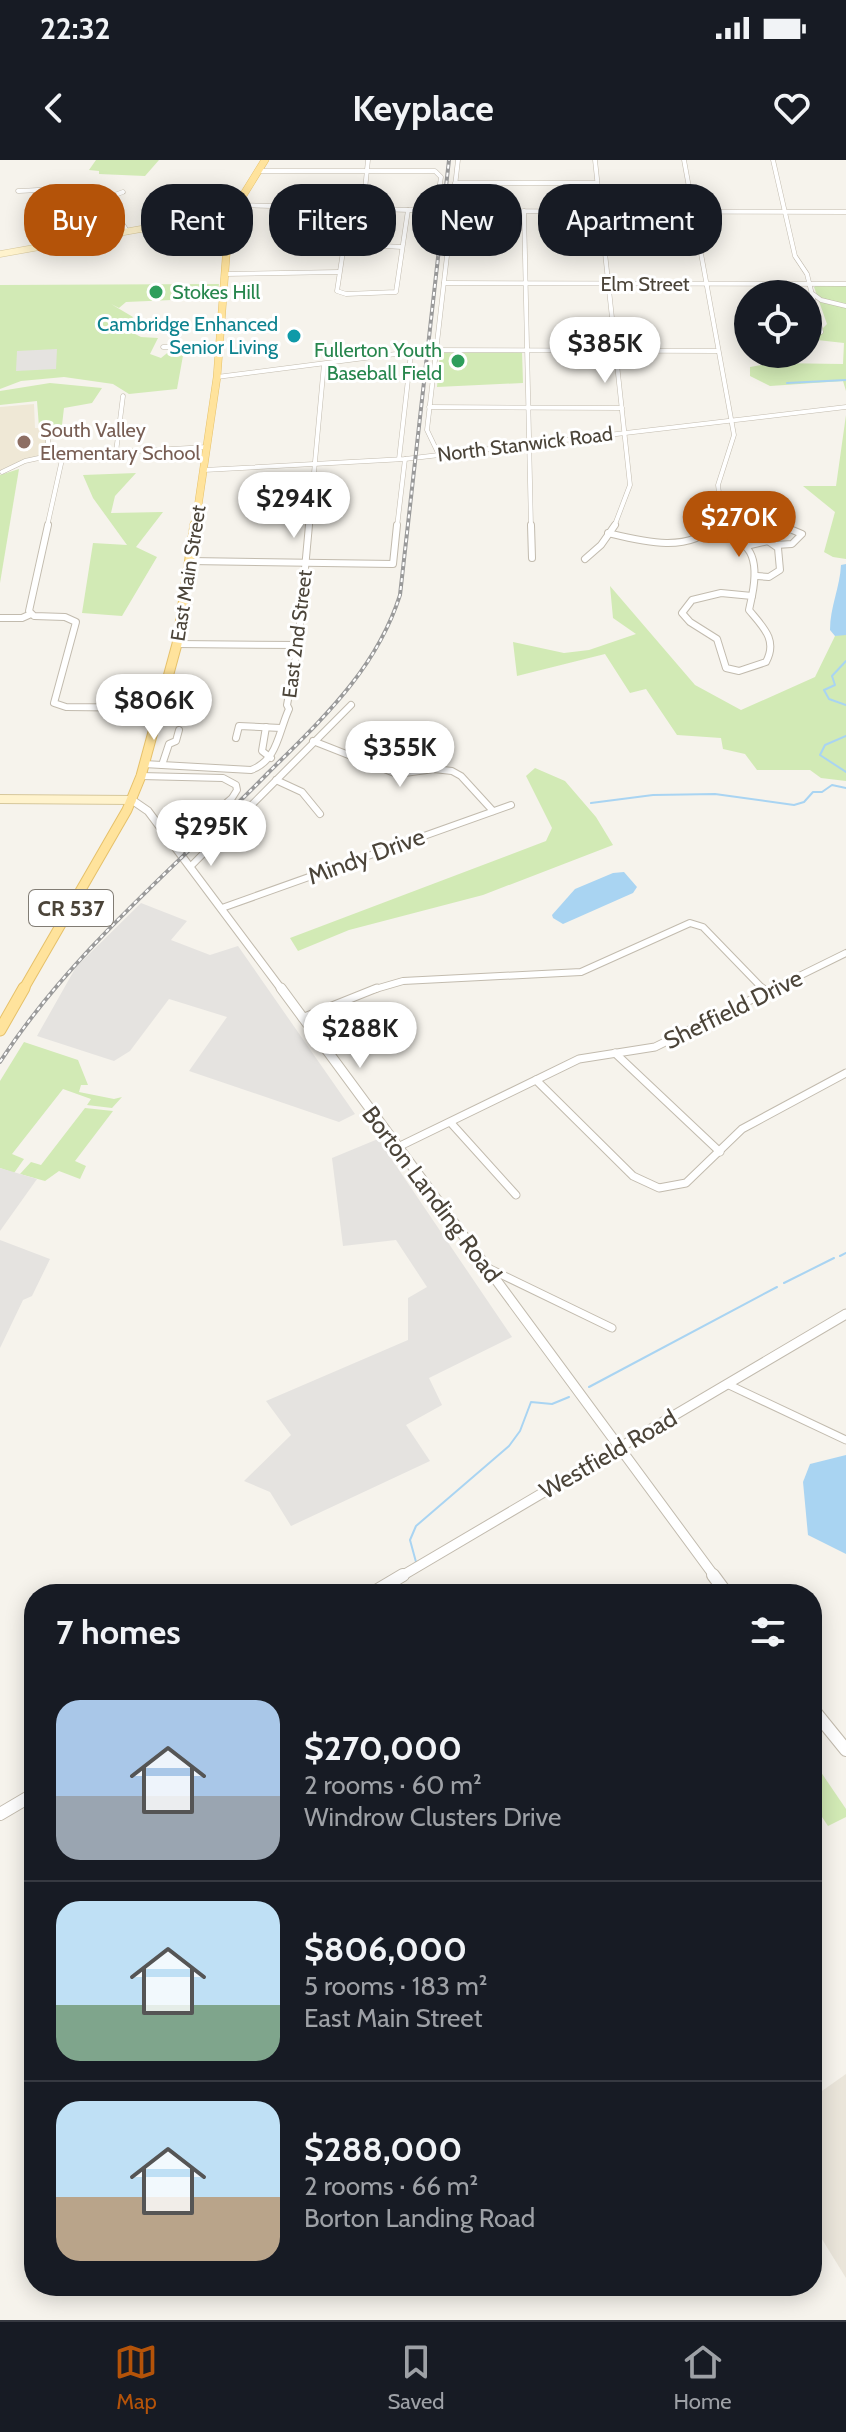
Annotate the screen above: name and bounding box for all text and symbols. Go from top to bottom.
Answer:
text: 22:32 [40,10,110,47]
icon: back [32,86,76,130]
text: Keyplace [352,86,494,130]
icon: heart [770,86,814,130]
chip: Buy [24,184,125,256]
chip: Rent [141,184,253,256]
chip: Filters [269,184,396,256]
chip: New [412,184,522,256]
chip: Apartment [538,184,722,256]
street label: Elm Street [600,272,690,296]
place label: Stokes Hill [172,280,260,304]
map controls [734,280,822,368]
button: locate [734,280,822,368]
marker: Stokes Hill [147,283,165,301]
place label: Cambridge Enhanced Senior Living [97,312,279,359]
pin: $385K [549,317,661,385]
marker: Cambridge Enhanced Senior Living [285,327,303,345]
text: $385K [567,327,643,359]
place label: Fullerton Youth Baseball Field [314,338,442,385]
marker: Fullerton Youth Baseball Field [449,352,467,370]
place label: South Valley Elementary School [40,418,201,465]
street label: North Stanwick Road [436,421,614,467]
marker: South Valley Elementary School [15,433,33,451]
pin: $294K [238,472,350,540]
text: $294K [256,482,332,514]
pin: $270K [683,491,795,559]
text: $270K [701,501,777,533]
street label: East Main Street [165,503,211,643]
street label: East 2nd Street [277,568,317,699]
pin: $806K [98,674,210,742]
text: $806K [114,684,194,716]
pin: $355K [344,721,456,789]
text: $355K [363,731,437,763]
pin: $295K [155,800,267,868]
text: $295K [174,810,248,842]
street label: Mindy Drive [304,821,428,891]
road number: CR 537 [29,890,113,926]
street label: Sheffield Drive [659,963,807,1055]
pin: $288K [304,1002,416,1070]
text: $288K [322,1012,398,1044]
street label: Borton Landing Road [356,1100,508,1288]
street label: Westfield Road [534,1403,682,1505]
icon: filters [746,1610,790,1654]
text: 7 homes [56,1611,181,1653]
text: $270,000 [304,1727,462,1769]
icon: home [120,1732,216,1828]
text: 2 rooms · 60 m² [304,1769,482,1801]
text: Windrow Clusters Drive [304,1801,561,1833]
text: $806,000 [304,1928,467,1970]
icon: home [120,1933,216,2029]
text: 5 rooms · 183 m² [304,1970,487,2002]
text: East Main Street [304,2002,482,2034]
text: $288,000 [304,2128,462,2170]
icon: home [120,2133,216,2229]
text: 2 rooms · 66 m² [304,2170,478,2202]
text: Borton Landing Road [304,2202,535,2234]
tab: Map [114,2340,158,2415]
tab: Saved [387,2340,445,2415]
tab: Home [674,2340,731,2415]

